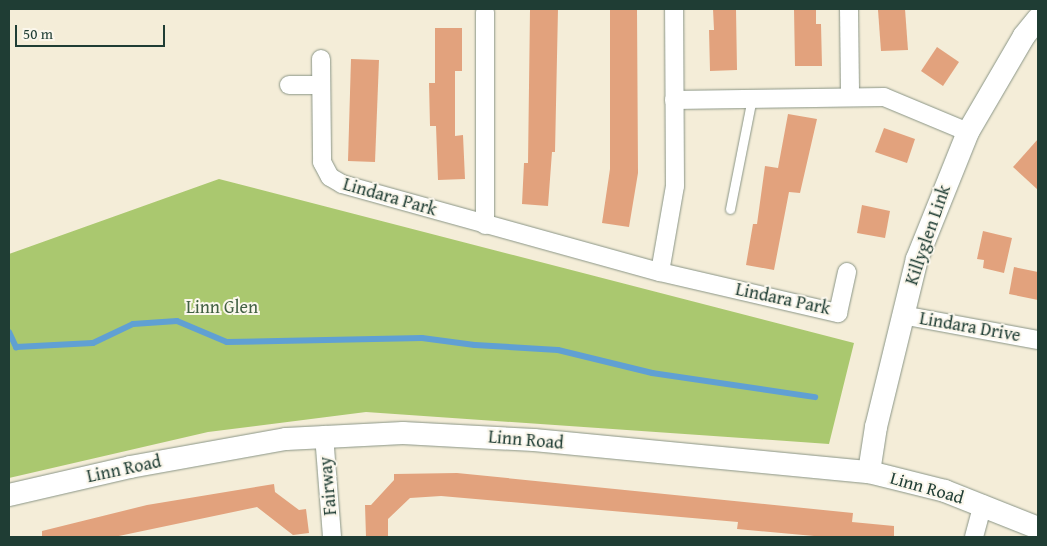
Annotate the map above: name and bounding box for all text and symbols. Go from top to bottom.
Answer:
scale bar [18,15,168,47]
text: 50 m [23,23,53,44]
street label: Lindara Park [341,173,439,221]
street label: Killyglen Link [901,182,955,288]
street label: Lindara Park [734,278,832,320]
park label: Linn Glen [186,296,258,318]
street label: Lindara Drive [918,307,1022,347]
street label: Linn Road [487,426,565,454]
street label: Linn Road [85,451,163,487]
street label: Fairway [315,456,341,516]
street label: Linn Road [888,467,966,509]

